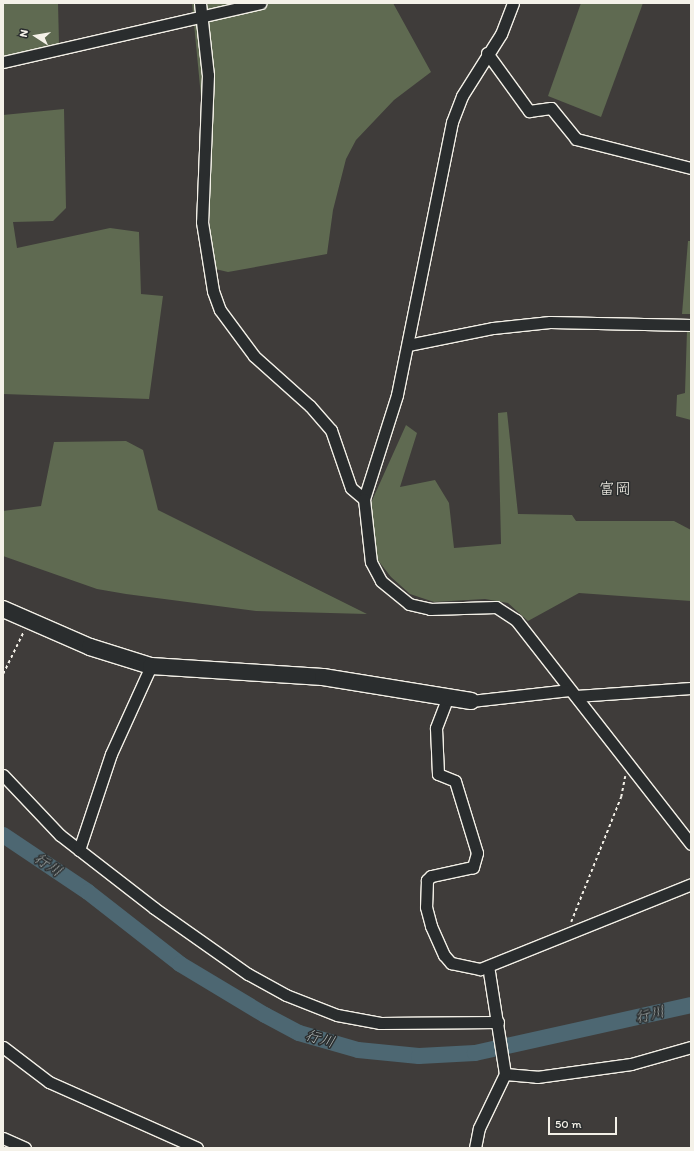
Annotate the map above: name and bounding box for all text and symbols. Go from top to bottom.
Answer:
north arrow [16,16,56,56]
text: N [17,28,31,38]
district label: 富岡 [599,479,631,499]
water label: 行川 [31,849,65,881]
water label: 行川 [633,1003,667,1027]
water label: 行川 [303,1026,337,1052]
scale bar [550,1109,619,1135]
text: 50 m [555,1117,581,1131]

